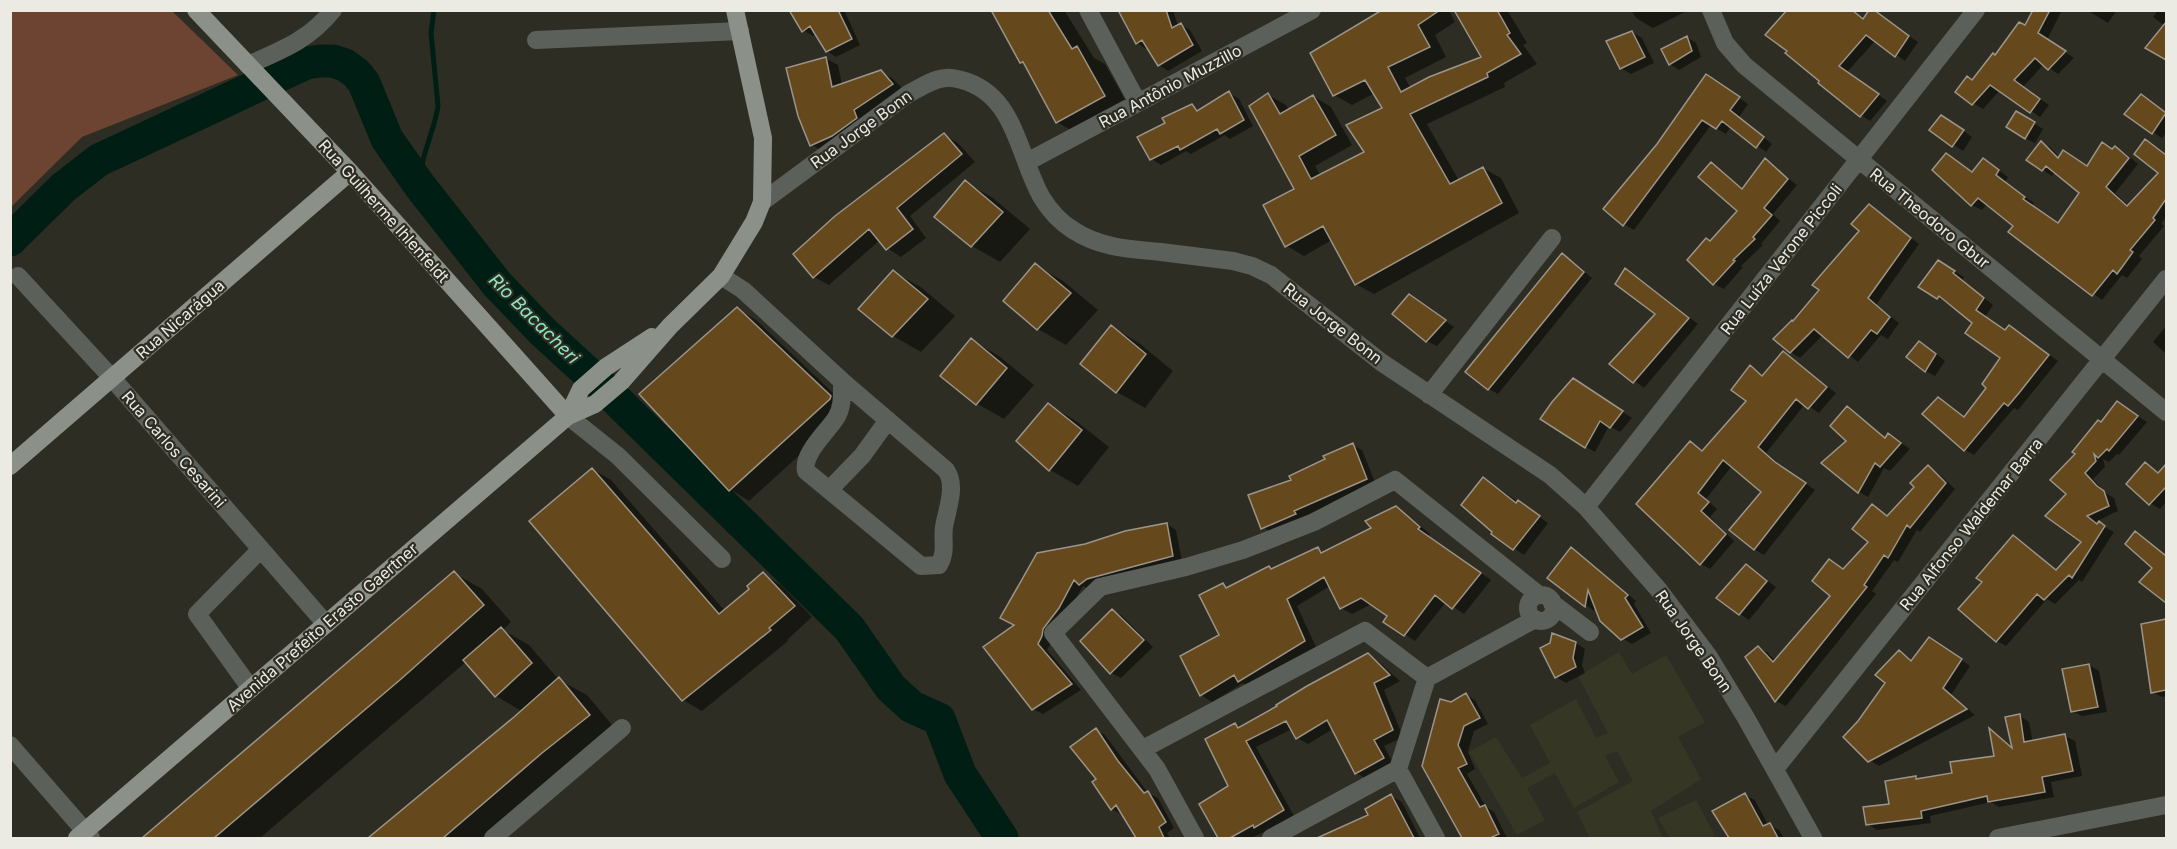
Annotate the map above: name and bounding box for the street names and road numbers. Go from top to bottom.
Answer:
street label: Rua Antônio Muzzillo [1095,40,1245,132]
street label: Rua Jorge Bonn [806,86,916,172]
street label: Rua Guilherme Ihlenfeldt [314,135,454,287]
street label: Rua Theodoro Gbur [1866,164,1994,272]
street label: Rua Luíza Verone Piccoli [1716,180,1846,338]
street label: Rua Nicarágua [132,275,228,363]
street label: Rua Jorge Bonn [1279,278,1387,368]
street label: Rua Carlos Cesarini [118,386,230,512]
street label: Rua Alfonso Waldemar Barra [1895,434,2047,614]
street label: Avenida Prefeito Erasto Gaertner [222,539,422,715]
street label: Rua Jorge Bonn [1651,586,1737,696]

